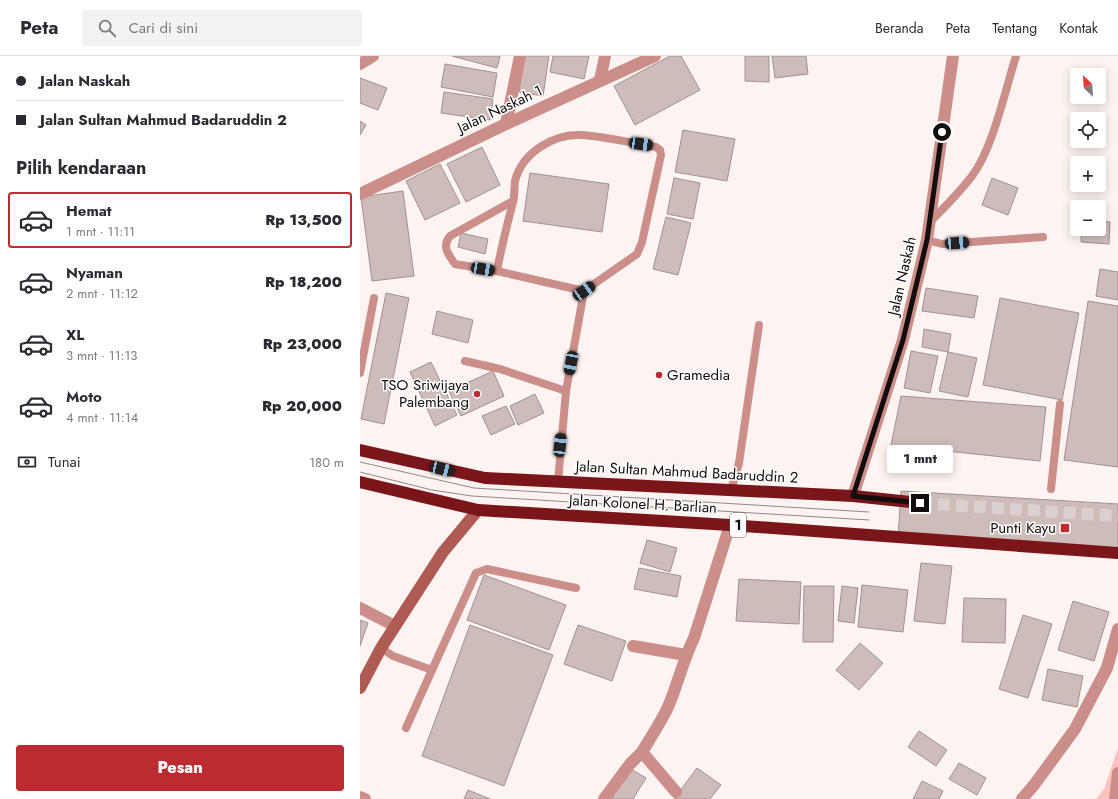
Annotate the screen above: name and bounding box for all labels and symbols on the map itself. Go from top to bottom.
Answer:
north arrow [1070,68,1106,104]
street label: Jalan Naskah 1 [452,80,546,139]
route start [933,123,951,141]
car [628,136,654,152]
street label: Jalan Naskah [882,234,922,320]
car [945,236,969,250]
car [470,261,496,277]
car [571,279,597,303]
car [563,350,579,376]
place label: Gramedia [667,364,730,386]
marker: Gramedia [654,370,664,380]
place label: TSO Sriwijaya Palembang [381,374,469,413]
marker: TSO Sriwijaya Palembang [472,389,482,399]
car [553,432,567,458]
callout: 1 mnt [887,445,953,473]
street label: Jalan Sultan Mahmud Badaruddin 2 [573,455,799,489]
car [429,460,455,478]
street label: Jalan Kolonel H. Barlian [566,489,718,519]
route end [911,494,929,512]
road number: 1 [730,513,746,537]
place label: Punti Kayu [990,517,1056,539]
marker: Punti Kayu [1059,522,1071,534]

